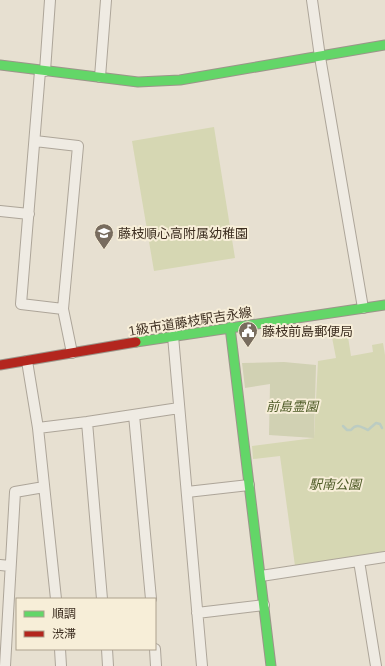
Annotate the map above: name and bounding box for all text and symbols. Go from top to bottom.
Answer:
school or university icon: 藤枝順心高附属幼稚園 [93,222,115,250]
place label: 藤枝順心高附属幼稚園 [118,225,248,242]
street label: 1級市道藤枝駅吉永線 [127,303,253,340]
public building icon: 藤枝前島郵便局 [237,320,259,348]
place label: 藤枝前島郵便局 [262,323,353,340]
park label: 前島霊園 [266,398,320,415]
park label: 駅南公園 [309,476,363,493]
legend [16,598,156,650]
text: 順調 [52,606,76,621]
text: 渋滞 [52,626,76,641]

